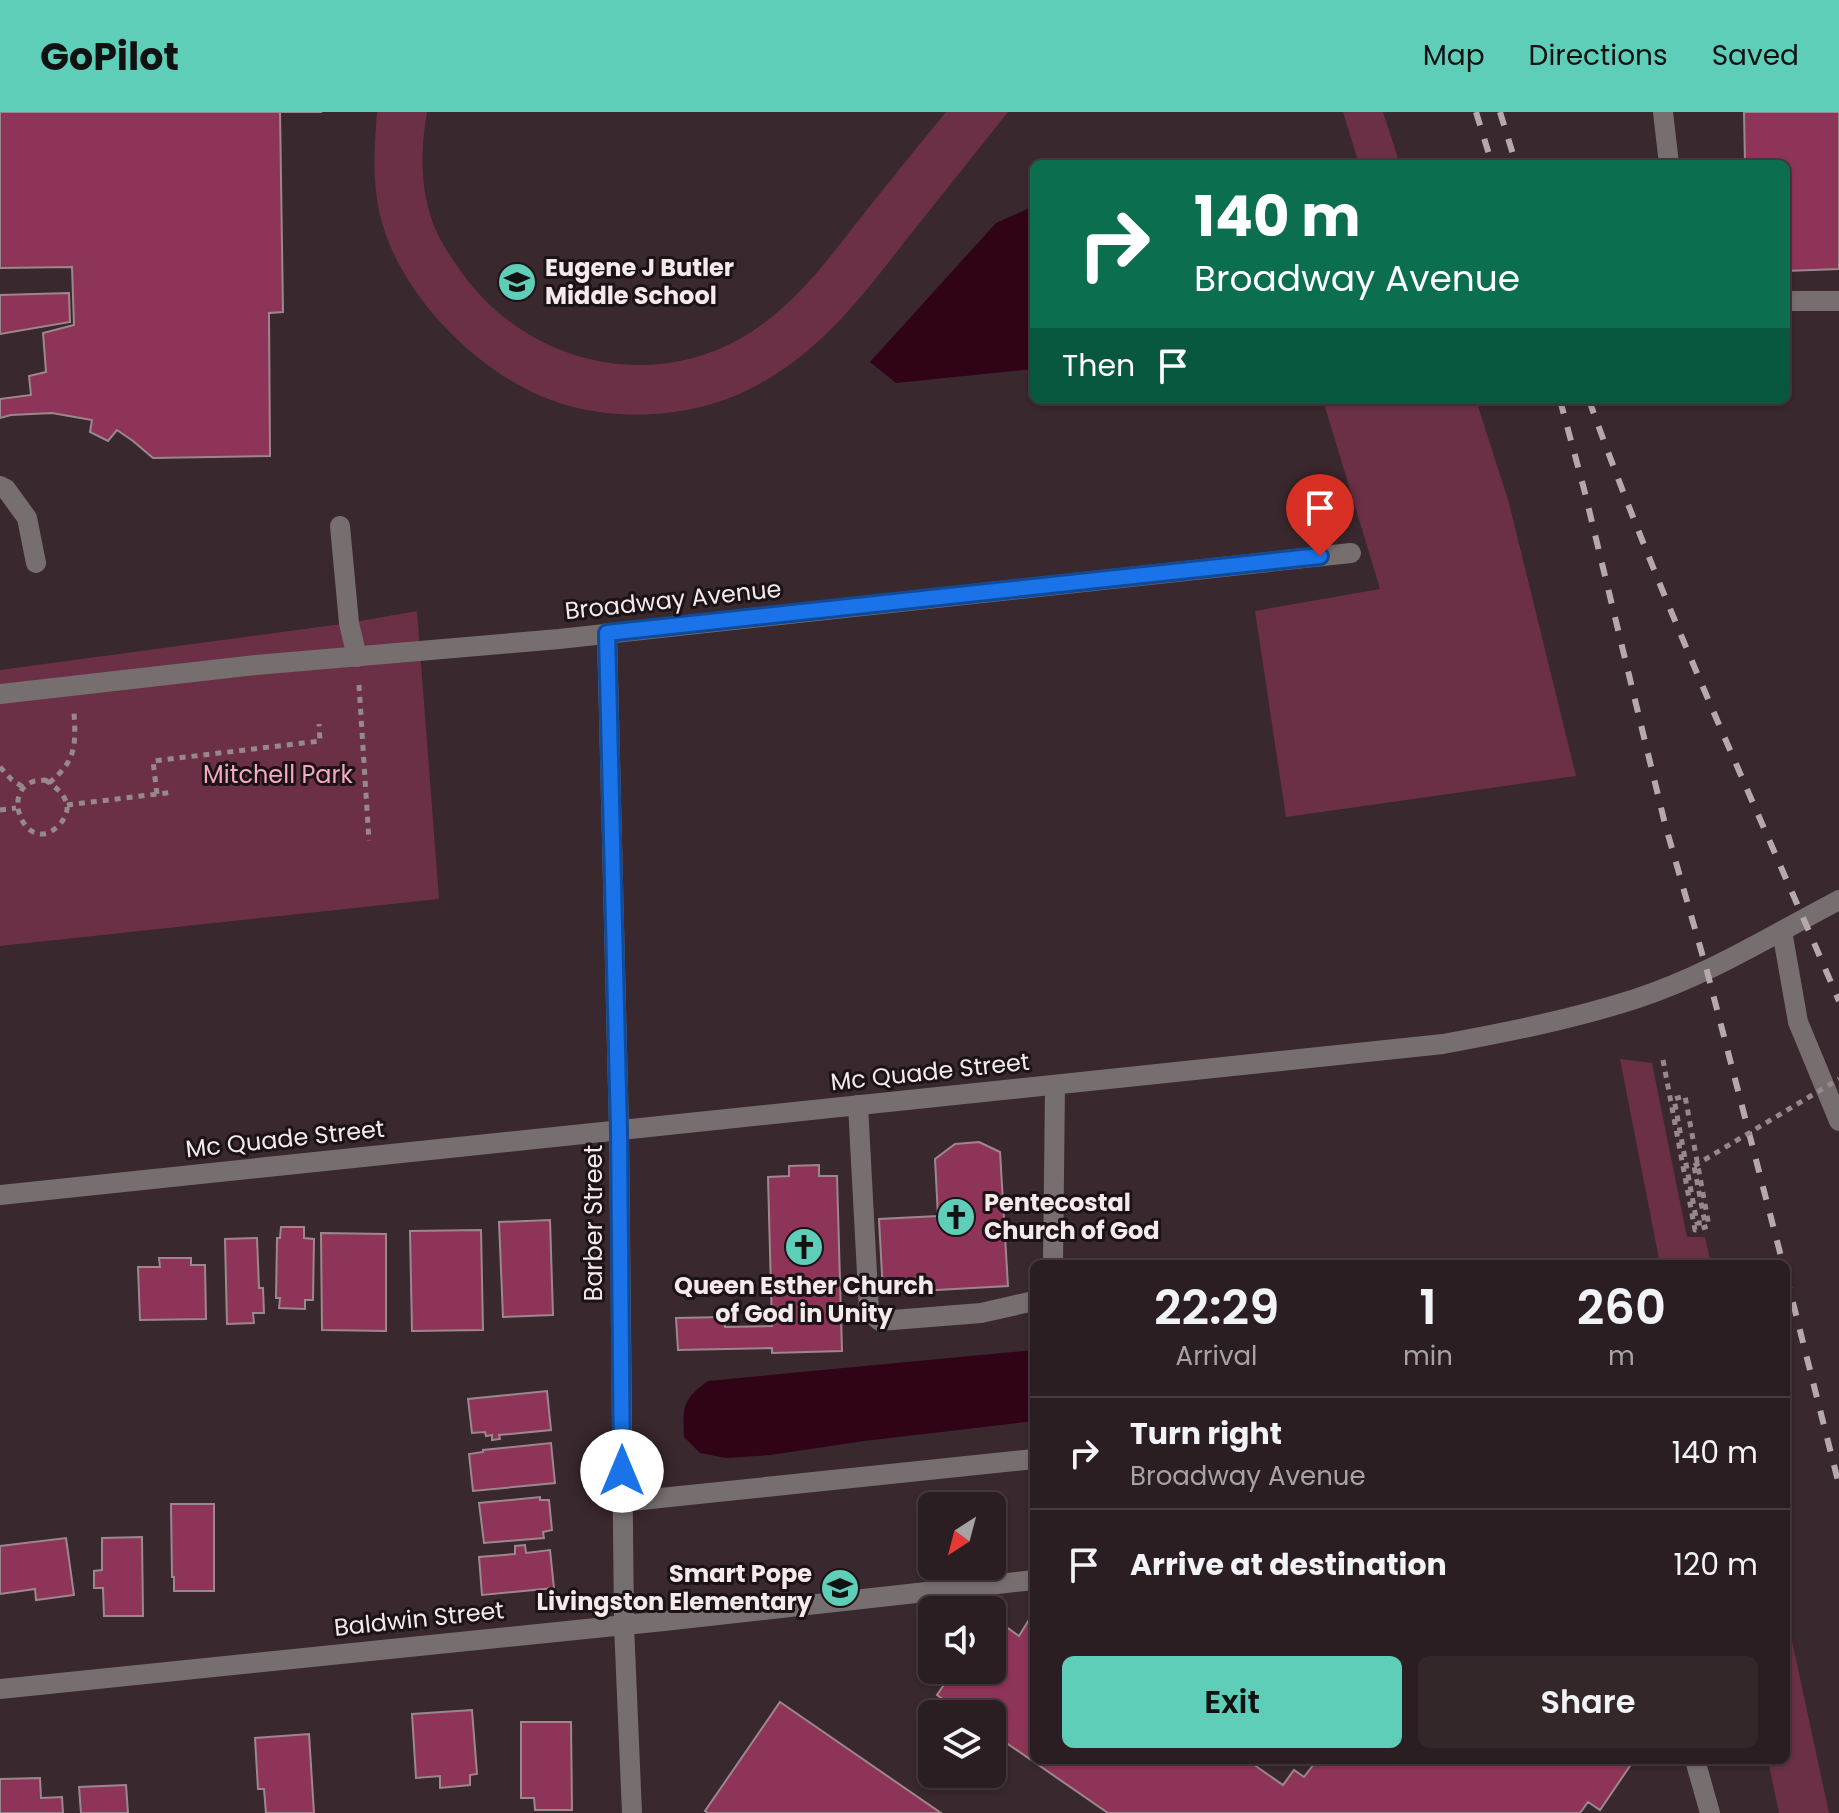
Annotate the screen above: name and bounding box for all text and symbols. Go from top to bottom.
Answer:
text: GoPilot [40,30,179,83]
text: Map [1423,36,1485,75]
text: Directions [1529,36,1668,75]
text: Saved [1712,36,1799,75]
text: 140 m [1194,177,1361,256]
icon: right [1062,192,1166,296]
place label: Eugene J Butler Middle School [545,251,734,312]
text: Broadway Avenue [1194,253,1520,304]
school or university icon: Eugene J Butler Middle School [496,261,538,303]
text: Then [1062,344,1135,387]
icon: arrive [1151,344,1195,388]
pin [1286,474,1354,556]
icon: arrive [1298,486,1342,530]
street label: Broadway Avenue [563,572,783,627]
park label: Mitchell Park [203,758,354,791]
street label: Mc Quade Street [829,1045,1031,1098]
street label: Mc Quade Street [184,1112,386,1165]
street label: Barber Street [577,1145,610,1301]
place label: Pentecostal Church of God [984,1186,1160,1247]
church icon: Pentecostal Church of God [935,1196,977,1238]
church icon: Queen Esther Church of God in Unity [783,1226,825,1268]
place label: Queen Esther Church of God in Unity [674,1269,934,1330]
text: 22:29 [1154,1274,1279,1341]
text: 1 [1419,1274,1437,1341]
text: 260 [1577,1274,1666,1341]
text: Arrival [1176,1338,1257,1374]
text: min [1403,1338,1453,1374]
text: m [1608,1338,1635,1374]
text: Turn right [1130,1412,1282,1455]
position arrow [580,1429,664,1513]
icon: right [1062,1431,1106,1475]
text: 140 m [1672,1431,1758,1474]
text: Broadway Avenue [1130,1458,1366,1494]
north arrow [918,1492,1006,1580]
map controls [918,1492,1006,1788]
icon: arrive [1062,1543,1106,1587]
text: Arrive at destination [1130,1543,1447,1586]
text: 120 m [1673,1543,1758,1586]
place label: Smart Pope Livingston Elementary [537,1557,813,1618]
school or university icon: Smart Pope Livingston Elementary [819,1567,861,1609]
street label: Baldwin Street [332,1593,506,1644]
button: sound [918,1596,1006,1684]
button: Exit [1062,1656,1402,1748]
button: Share [1418,1656,1758,1748]
button: layers [918,1700,1006,1788]

